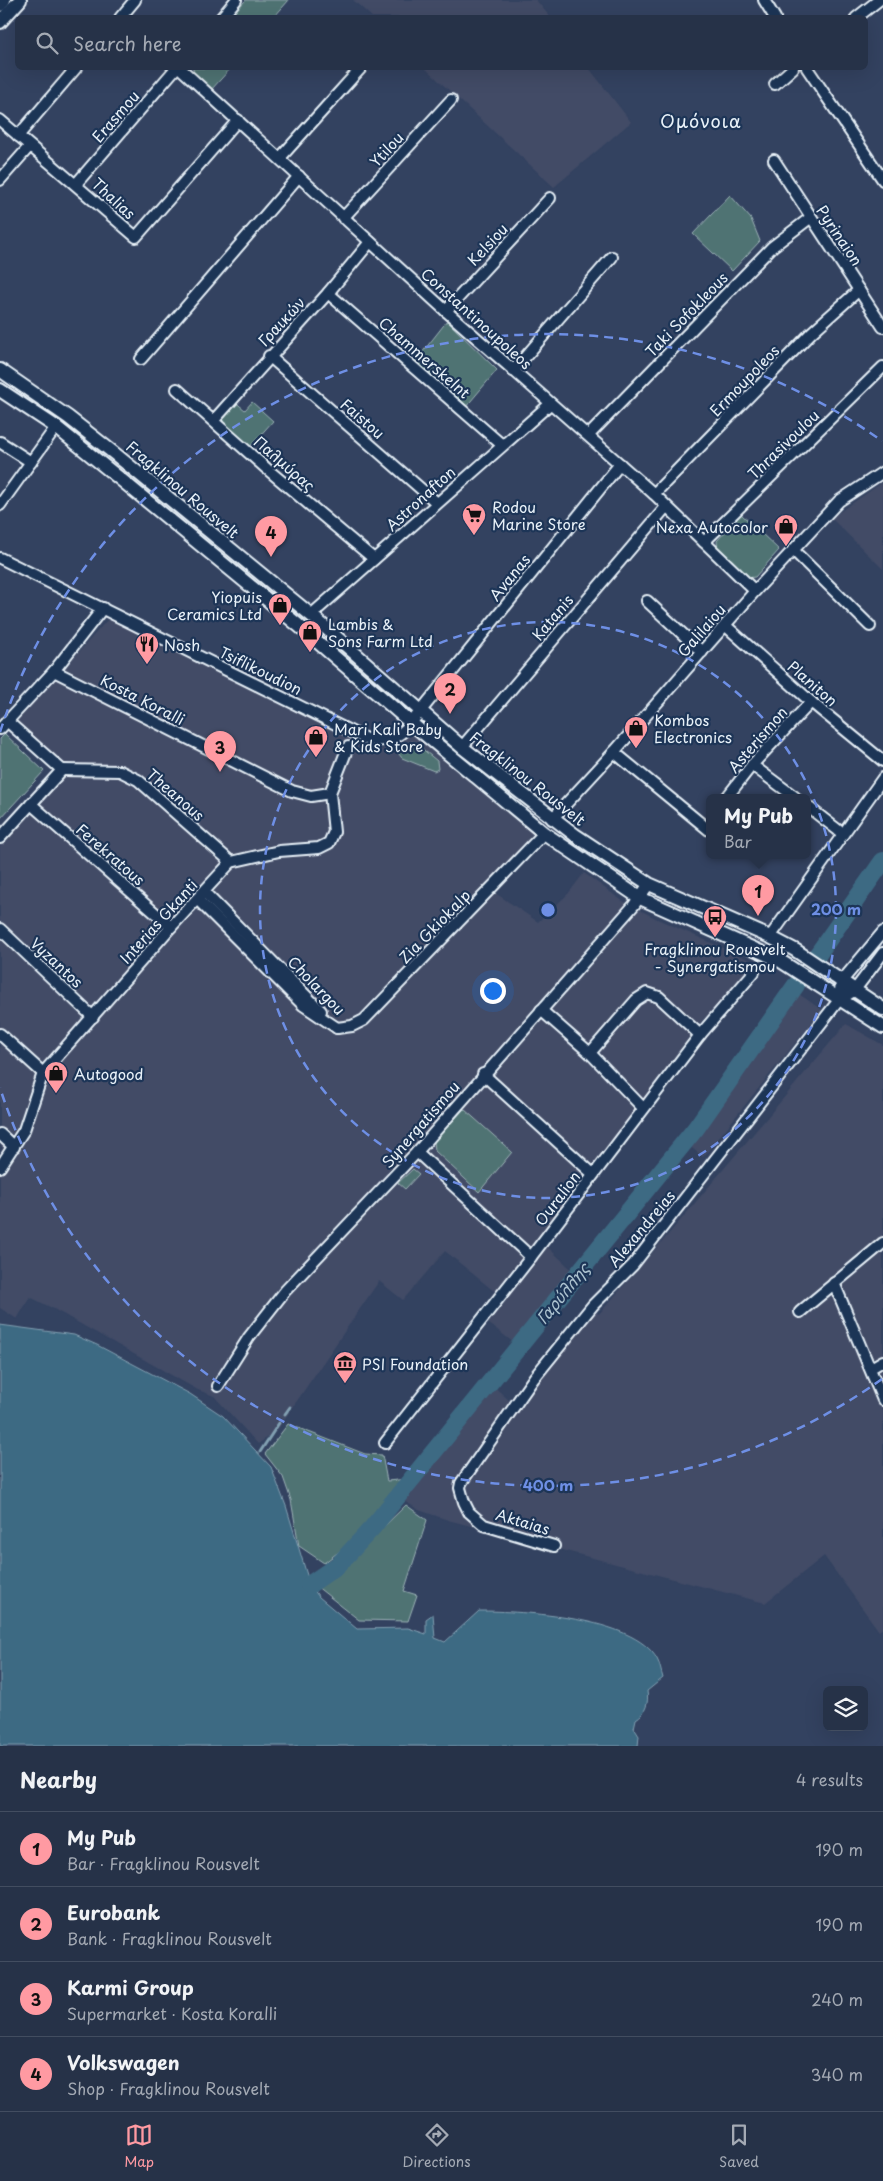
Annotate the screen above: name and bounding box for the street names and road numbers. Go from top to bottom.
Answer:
street label: Erasmou [86,85,144,147]
street label: Ytilou [364,126,408,172]
street label: Thalias [87,172,141,224]
street label: Pyrinaion [811,200,869,270]
street label: Kelsiou [461,218,513,270]
street label: Constantinoupoleos [416,262,538,374]
street label: Taki Sofokleous [639,266,733,362]
street label: Γραικών [252,291,310,351]
street label: Chammerskelnt [374,311,476,403]
street label: Ermoupoleos [704,339,784,421]
street label: Faistou [336,392,390,444]
street label: Thrasivoulou [742,404,824,484]
street label: Παλμύρας [249,430,321,496]
street label: Fragklinou Rousvelt [121,435,245,543]
street label: Astronafton [380,460,460,536]
street label: Avanas [483,548,535,605]
street label: Katanis [526,589,578,645]
street label: Galilaiou [671,598,731,662]
street label: Tsiflikoudion [216,640,306,700]
street label: Planiton [783,655,843,711]
street label: Kosta Koralli [97,668,189,730]
street label: Asterismon [722,701,792,777]
street label: Fragklinou Rousvelt [465,725,591,831]
street label: Theanous [142,762,210,826]
street label: Ferekratous [72,818,151,890]
street label: Interias Gkanti [114,874,202,968]
street label: Zia Gkiokalp [393,884,475,968]
street label: Vyzantos [25,932,89,993]
street label: Cholargou [283,950,351,1020]
street label: Synergatismou [376,1075,464,1173]
street label: Ouralion [529,1166,585,1230]
street label: Alexandreias [602,1184,680,1271]
street label: Aktaias [493,1502,553,1540]

